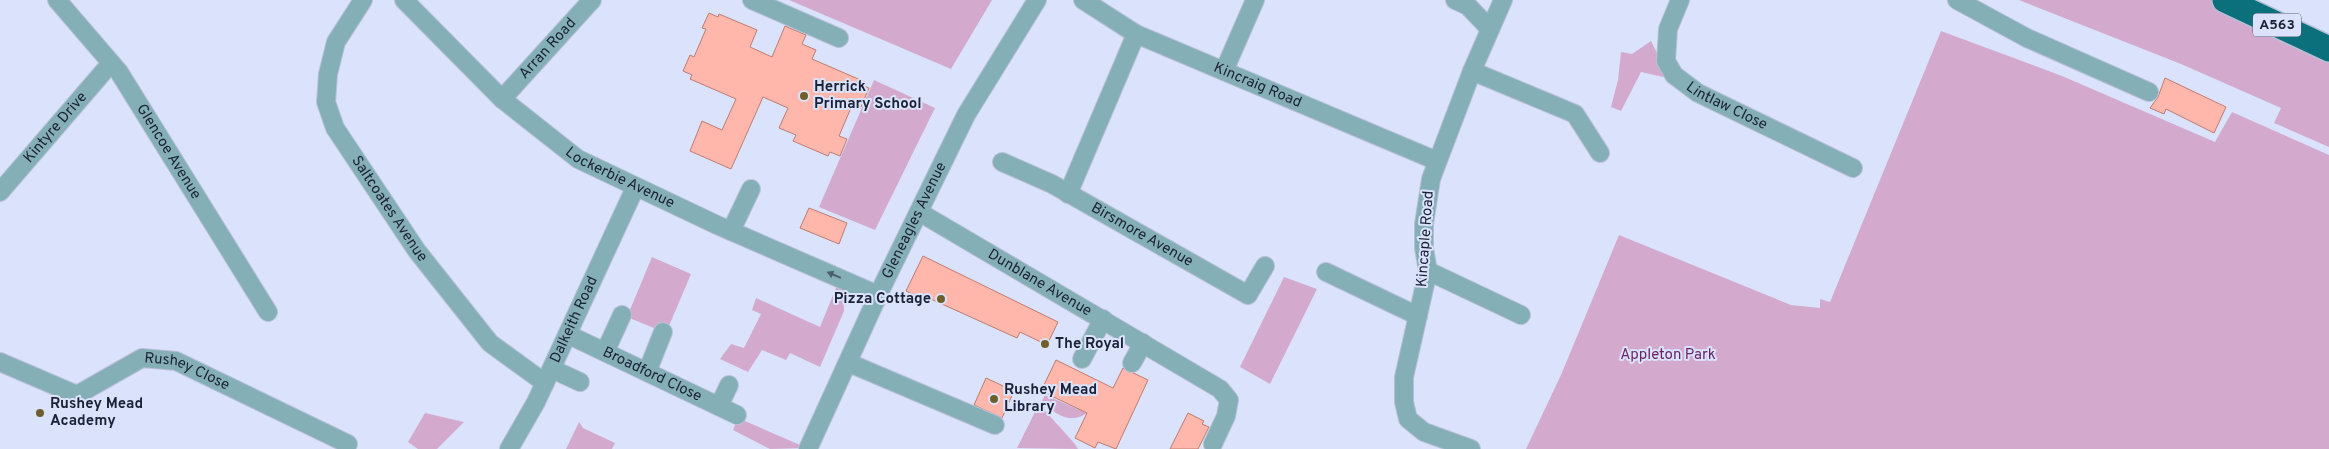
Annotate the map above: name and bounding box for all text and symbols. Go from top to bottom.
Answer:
street label: Arran Road [515,14,580,83]
road number: A563 [2253,14,2301,36]
street label: Kincraig Road [1211,58,1305,112]
place label: Herrick Primary School [814,78,922,114]
street label: Lintlaw Close [1682,78,1770,135]
street label: Kintyre Drive [20,88,91,167]
marker: Herrick Primary School [798,90,810,102]
street label: Glencoe Avenue [132,101,205,203]
street label: Lockerbie Avenue [561,143,677,213]
street label: Saltcoates Avenue [347,152,432,266]
street label: Gleneagles Avenue [878,159,951,282]
street label: Kincaple Road [1413,190,1439,288]
street label: Birsmore Avenue [1088,199,1196,271]
street label: Dunblane Avenue [984,245,1095,321]
one-way arrow [827,271,841,279]
street label: Dalkeith Road [546,273,602,366]
place label: Pizza Cottage [834,290,931,309]
marker: Pizza Cottage [935,293,947,305]
place label: The Royal [1055,335,1124,354]
marker: The Royal [1039,338,1051,350]
street label: Broadford Close [599,343,705,406]
park label: Appleton Park [1620,346,1716,365]
street label: Rushey Close [144,349,233,395]
place label: Rushey Mead Library [1004,381,1097,417]
marker: Rushey Mead Library [988,393,1000,405]
place label: Rushey Mead Academy [50,395,143,431]
marker: Rushey Mead Academy [34,407,46,419]

